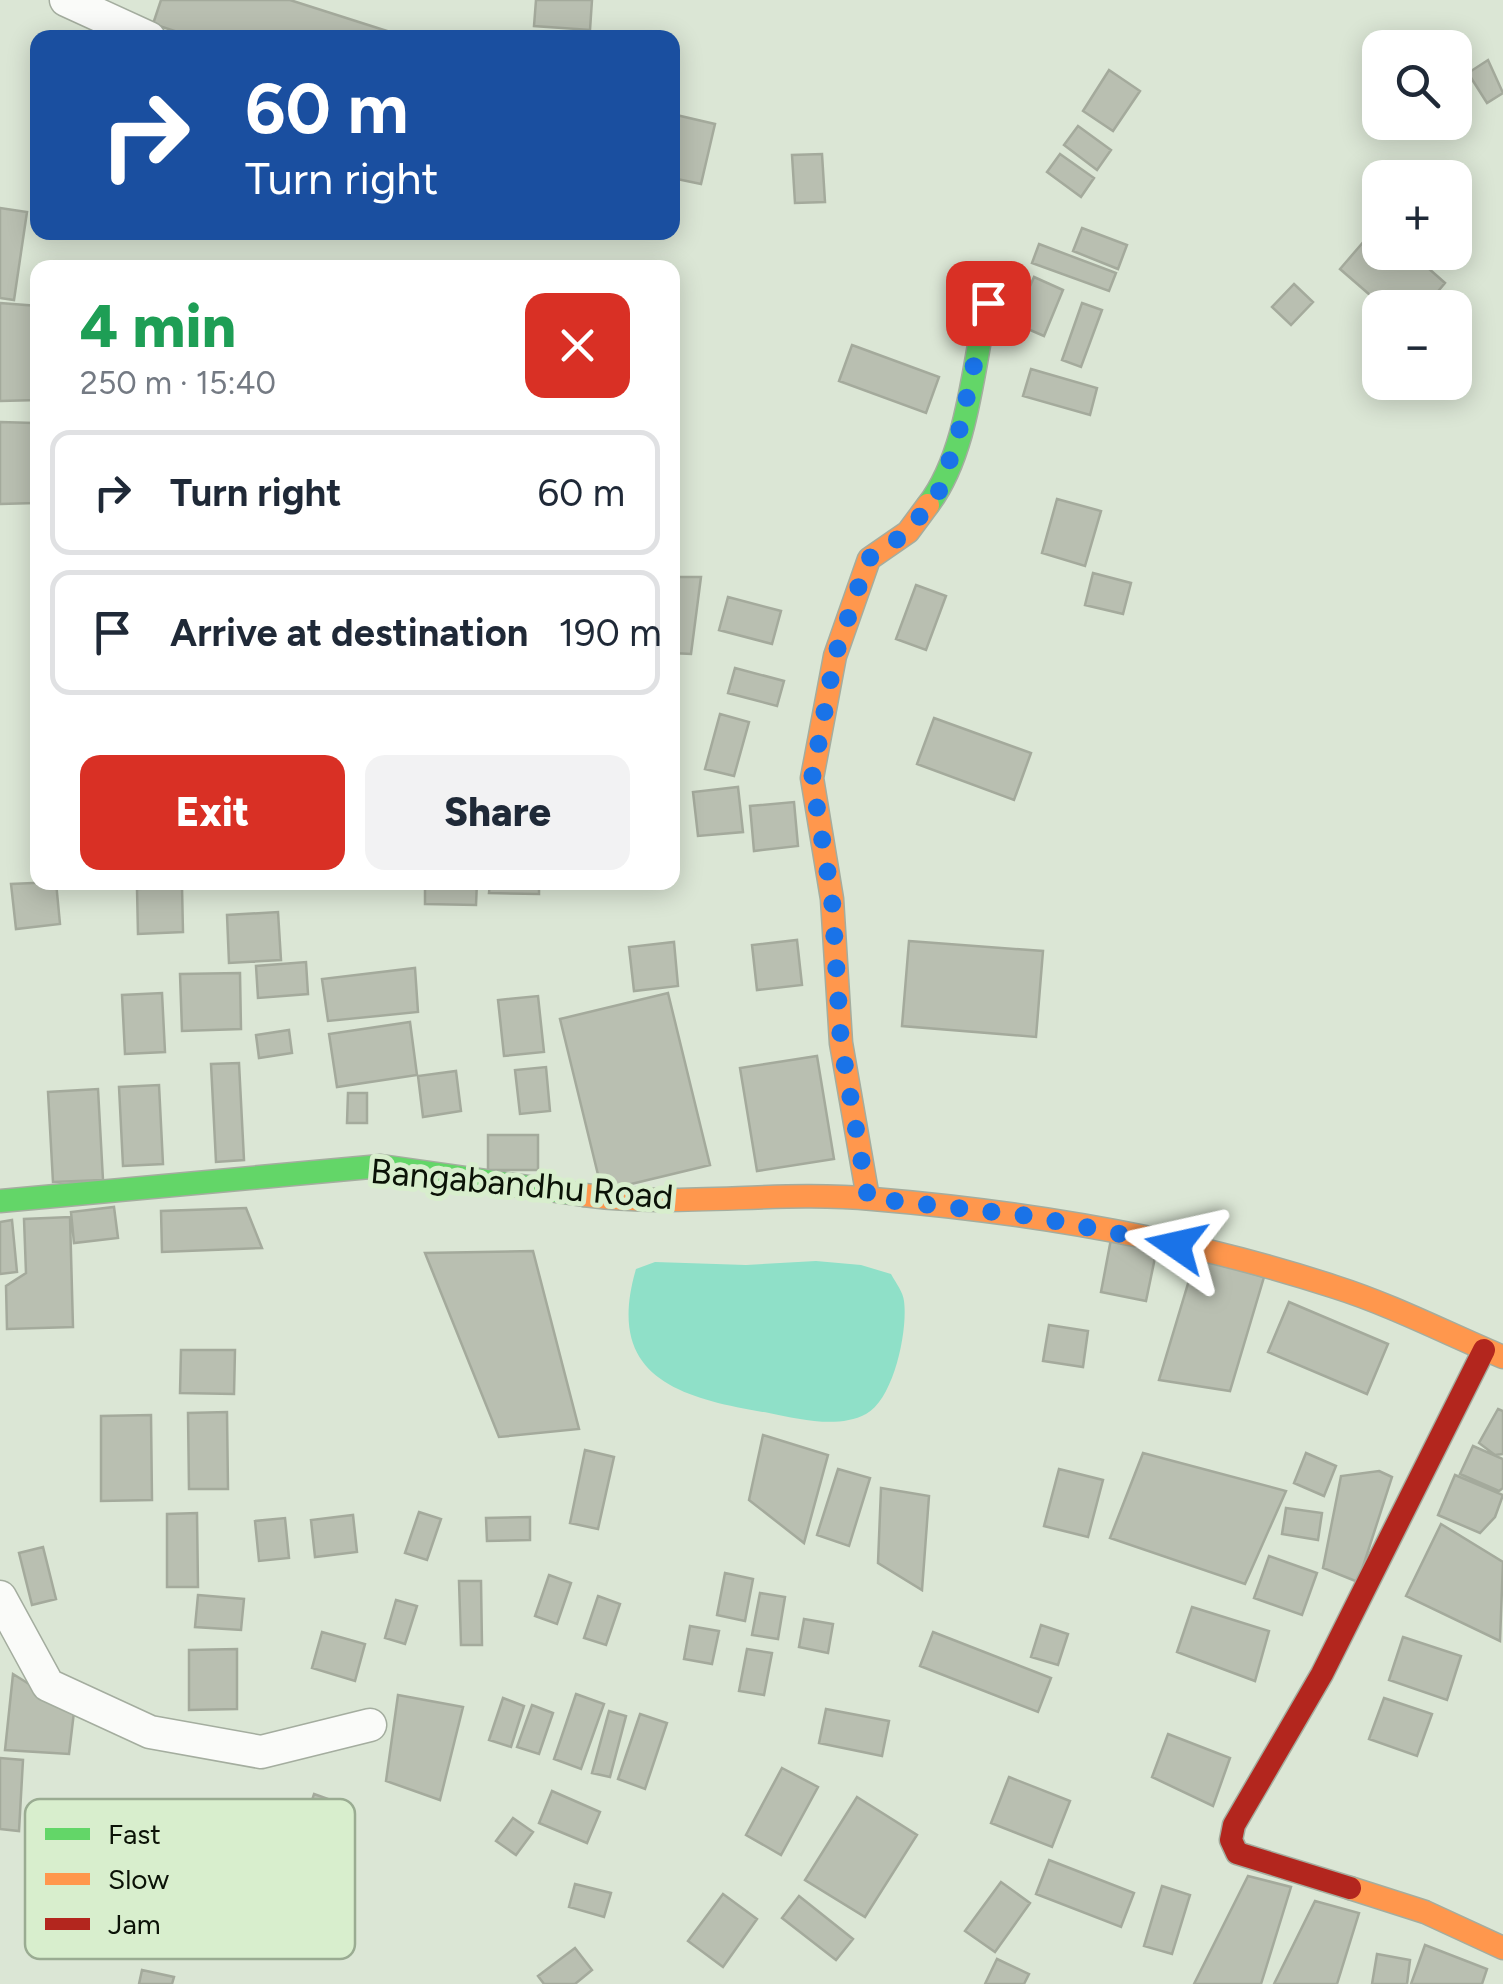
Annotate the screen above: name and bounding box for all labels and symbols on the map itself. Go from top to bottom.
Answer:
pin [946,261,1031,346]
street label: Bangabandhu Road [369,1150,675,1218]
position arrow [1124,1193,1228,1297]
legend [25,1799,355,1959]
text: Fast [108,1817,161,1851]
text: Slow [108,1862,169,1896]
text: Jam [108,1907,161,1941]

